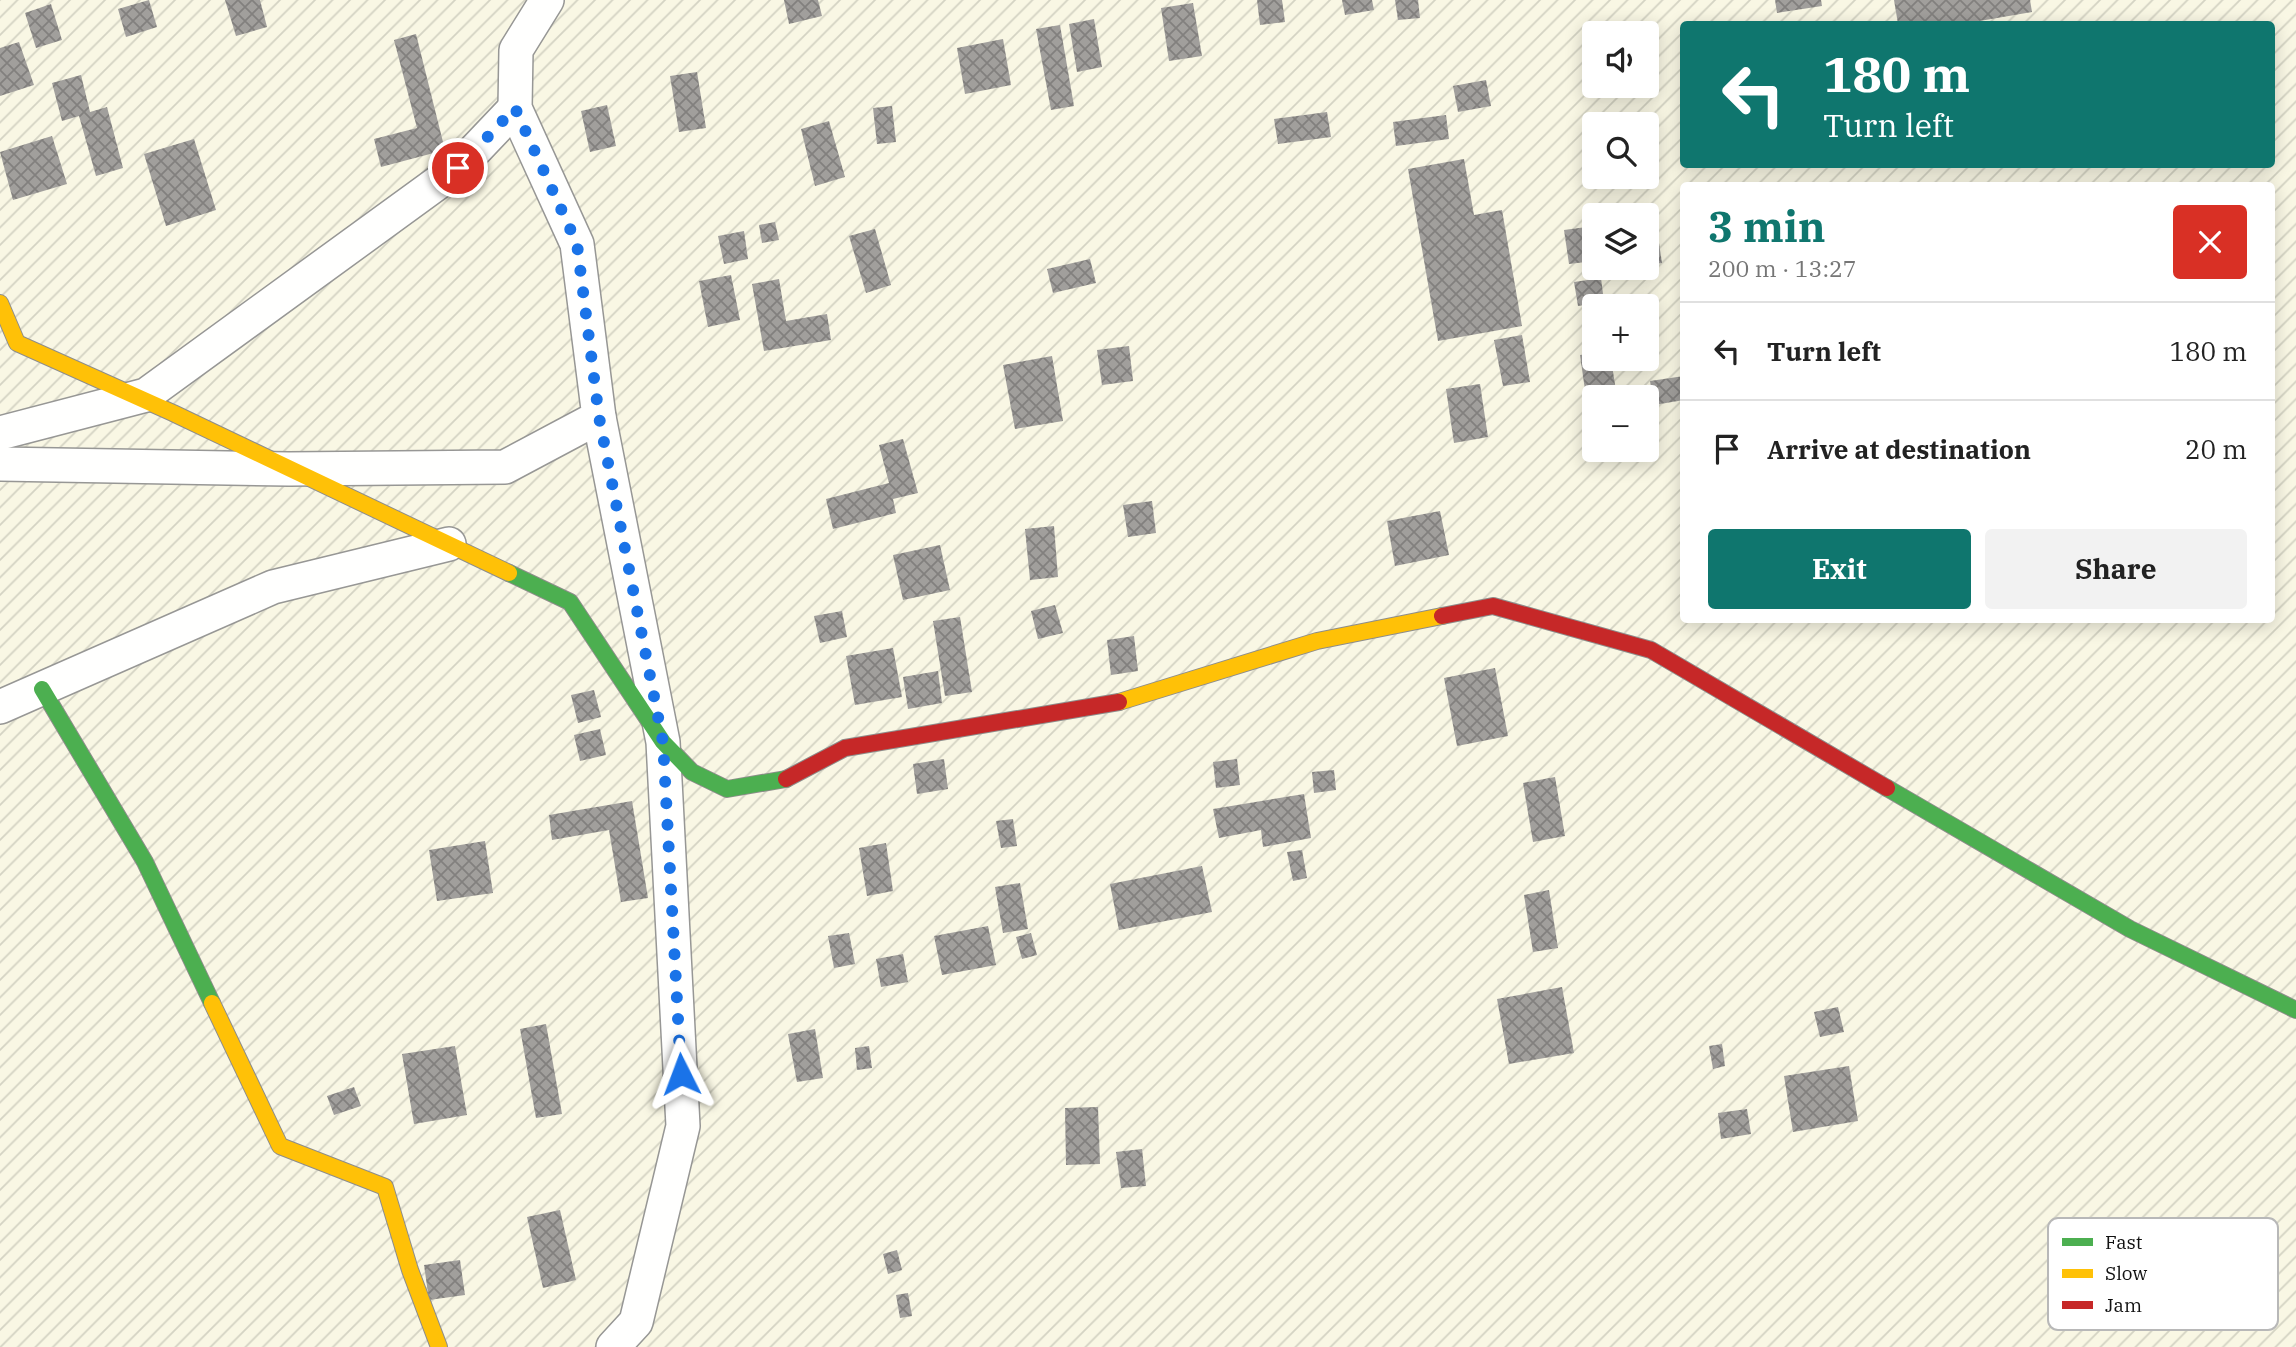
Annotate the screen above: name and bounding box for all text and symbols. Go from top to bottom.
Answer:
map controls [1582,21,1659,462]
button: sound [1582,21,1659,98]
text: 180 m [1823,42,1970,105]
icon: left [1708,49,1799,140]
text: Turn left [1823,104,1954,146]
button: search [1582,112,1659,189]
pin [428,138,488,198]
icon: arrive [439,149,477,187]
text: 3 min [1708,199,1826,254]
button: layers [1582,203,1659,280]
button: close [2173,205,2247,279]
text: 200 m · 13:27 [1708,253,1857,283]
button: + [1582,294,1659,371]
icon: left [1708,332,1746,370]
text: Turn left [1767,334,1881,368]
text: 180 m [2169,334,2247,368]
button: − [1582,385,1659,462]
icon: arrive [1708,430,1746,468]
text: Arrive at destination [1767,432,2031,466]
text: 20 m [2185,432,2247,466]
button: Exit [1708,529,1971,609]
button: Share [1985,529,2247,609]
position arrow [644,1037,718,1111]
legend [2048,1218,2278,1330]
text: Fast [2105,1230,2143,1254]
text: Slow [2105,1261,2147,1285]
text: Jam [2105,1293,2142,1317]

